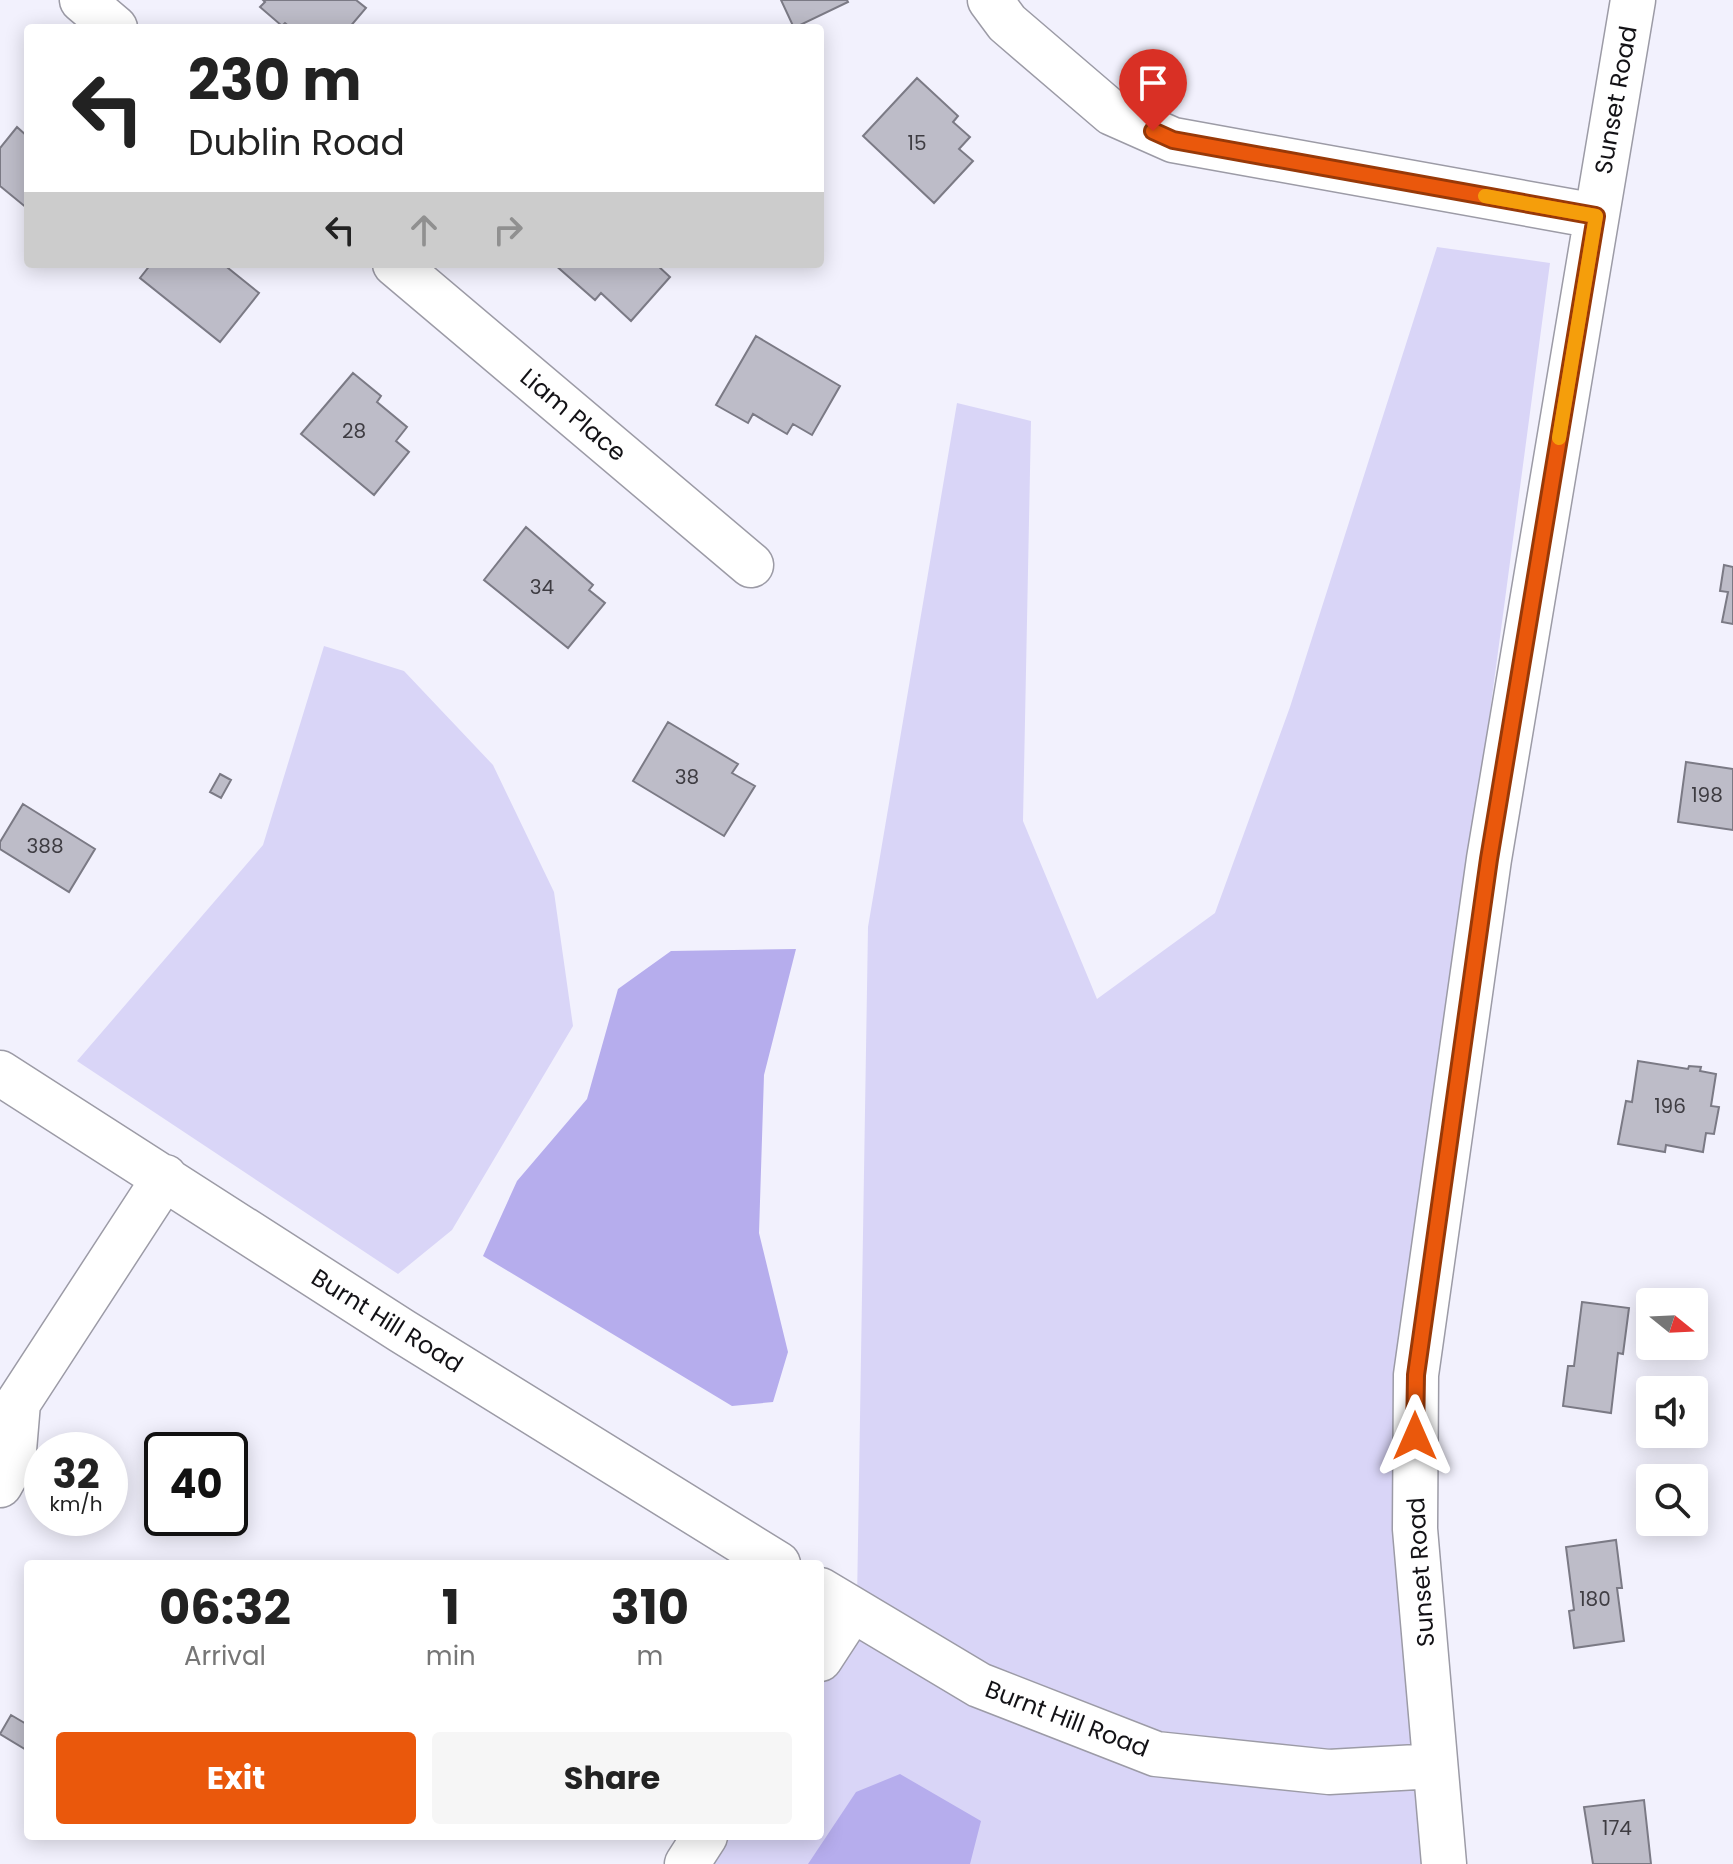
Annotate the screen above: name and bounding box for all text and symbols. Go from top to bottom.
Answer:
street label: Sunset Road [1586,23,1645,177]
text: 230 m [188,41,362,120]
pin [1119,49,1187,131]
icon: left [56,56,160,160]
icon: arrive [1131,61,1175,105]
text: Dublin Road [188,117,405,168]
house number: 15 [908,129,926,157]
icon: left [318,208,362,252]
icon: ahead [402,208,446,252]
icon: right [486,208,530,252]
street label: Liam Place [513,360,633,469]
house number: 28 [342,417,366,445]
house number: 34 [530,573,554,601]
house number: 38 [675,763,699,791]
house number: 198 [1691,781,1723,809]
house number: 388 [26,832,64,860]
house number: 196 [1654,1092,1686,1120]
street label: Burnt Hill Road [305,1261,469,1380]
north arrow [1636,1288,1708,1360]
map controls [1636,1288,1708,1536]
button: sound [1636,1376,1708,1448]
position arrow [1373,1394,1457,1478]
speed limit sign: 40 [144,1432,248,1536]
text: 32 [52,1446,100,1502]
button: search [1636,1464,1708,1536]
text: km/h [49,1490,103,1518]
street label: Sunset Road [1399,1496,1442,1648]
text: 06:32 [159,1574,291,1641]
text: 1 [442,1574,460,1641]
text: 310 [611,1574,689,1641]
house number: 180 [1579,1585,1611,1613]
text: Arrival [184,1638,266,1674]
text: min [426,1638,476,1674]
text: m [636,1638,663,1674]
street label: Burnt Hill Road [981,1672,1154,1765]
button: Exit [56,1732,416,1824]
button: Share [432,1732,792,1824]
house number: 174 [1602,1814,1632,1842]

